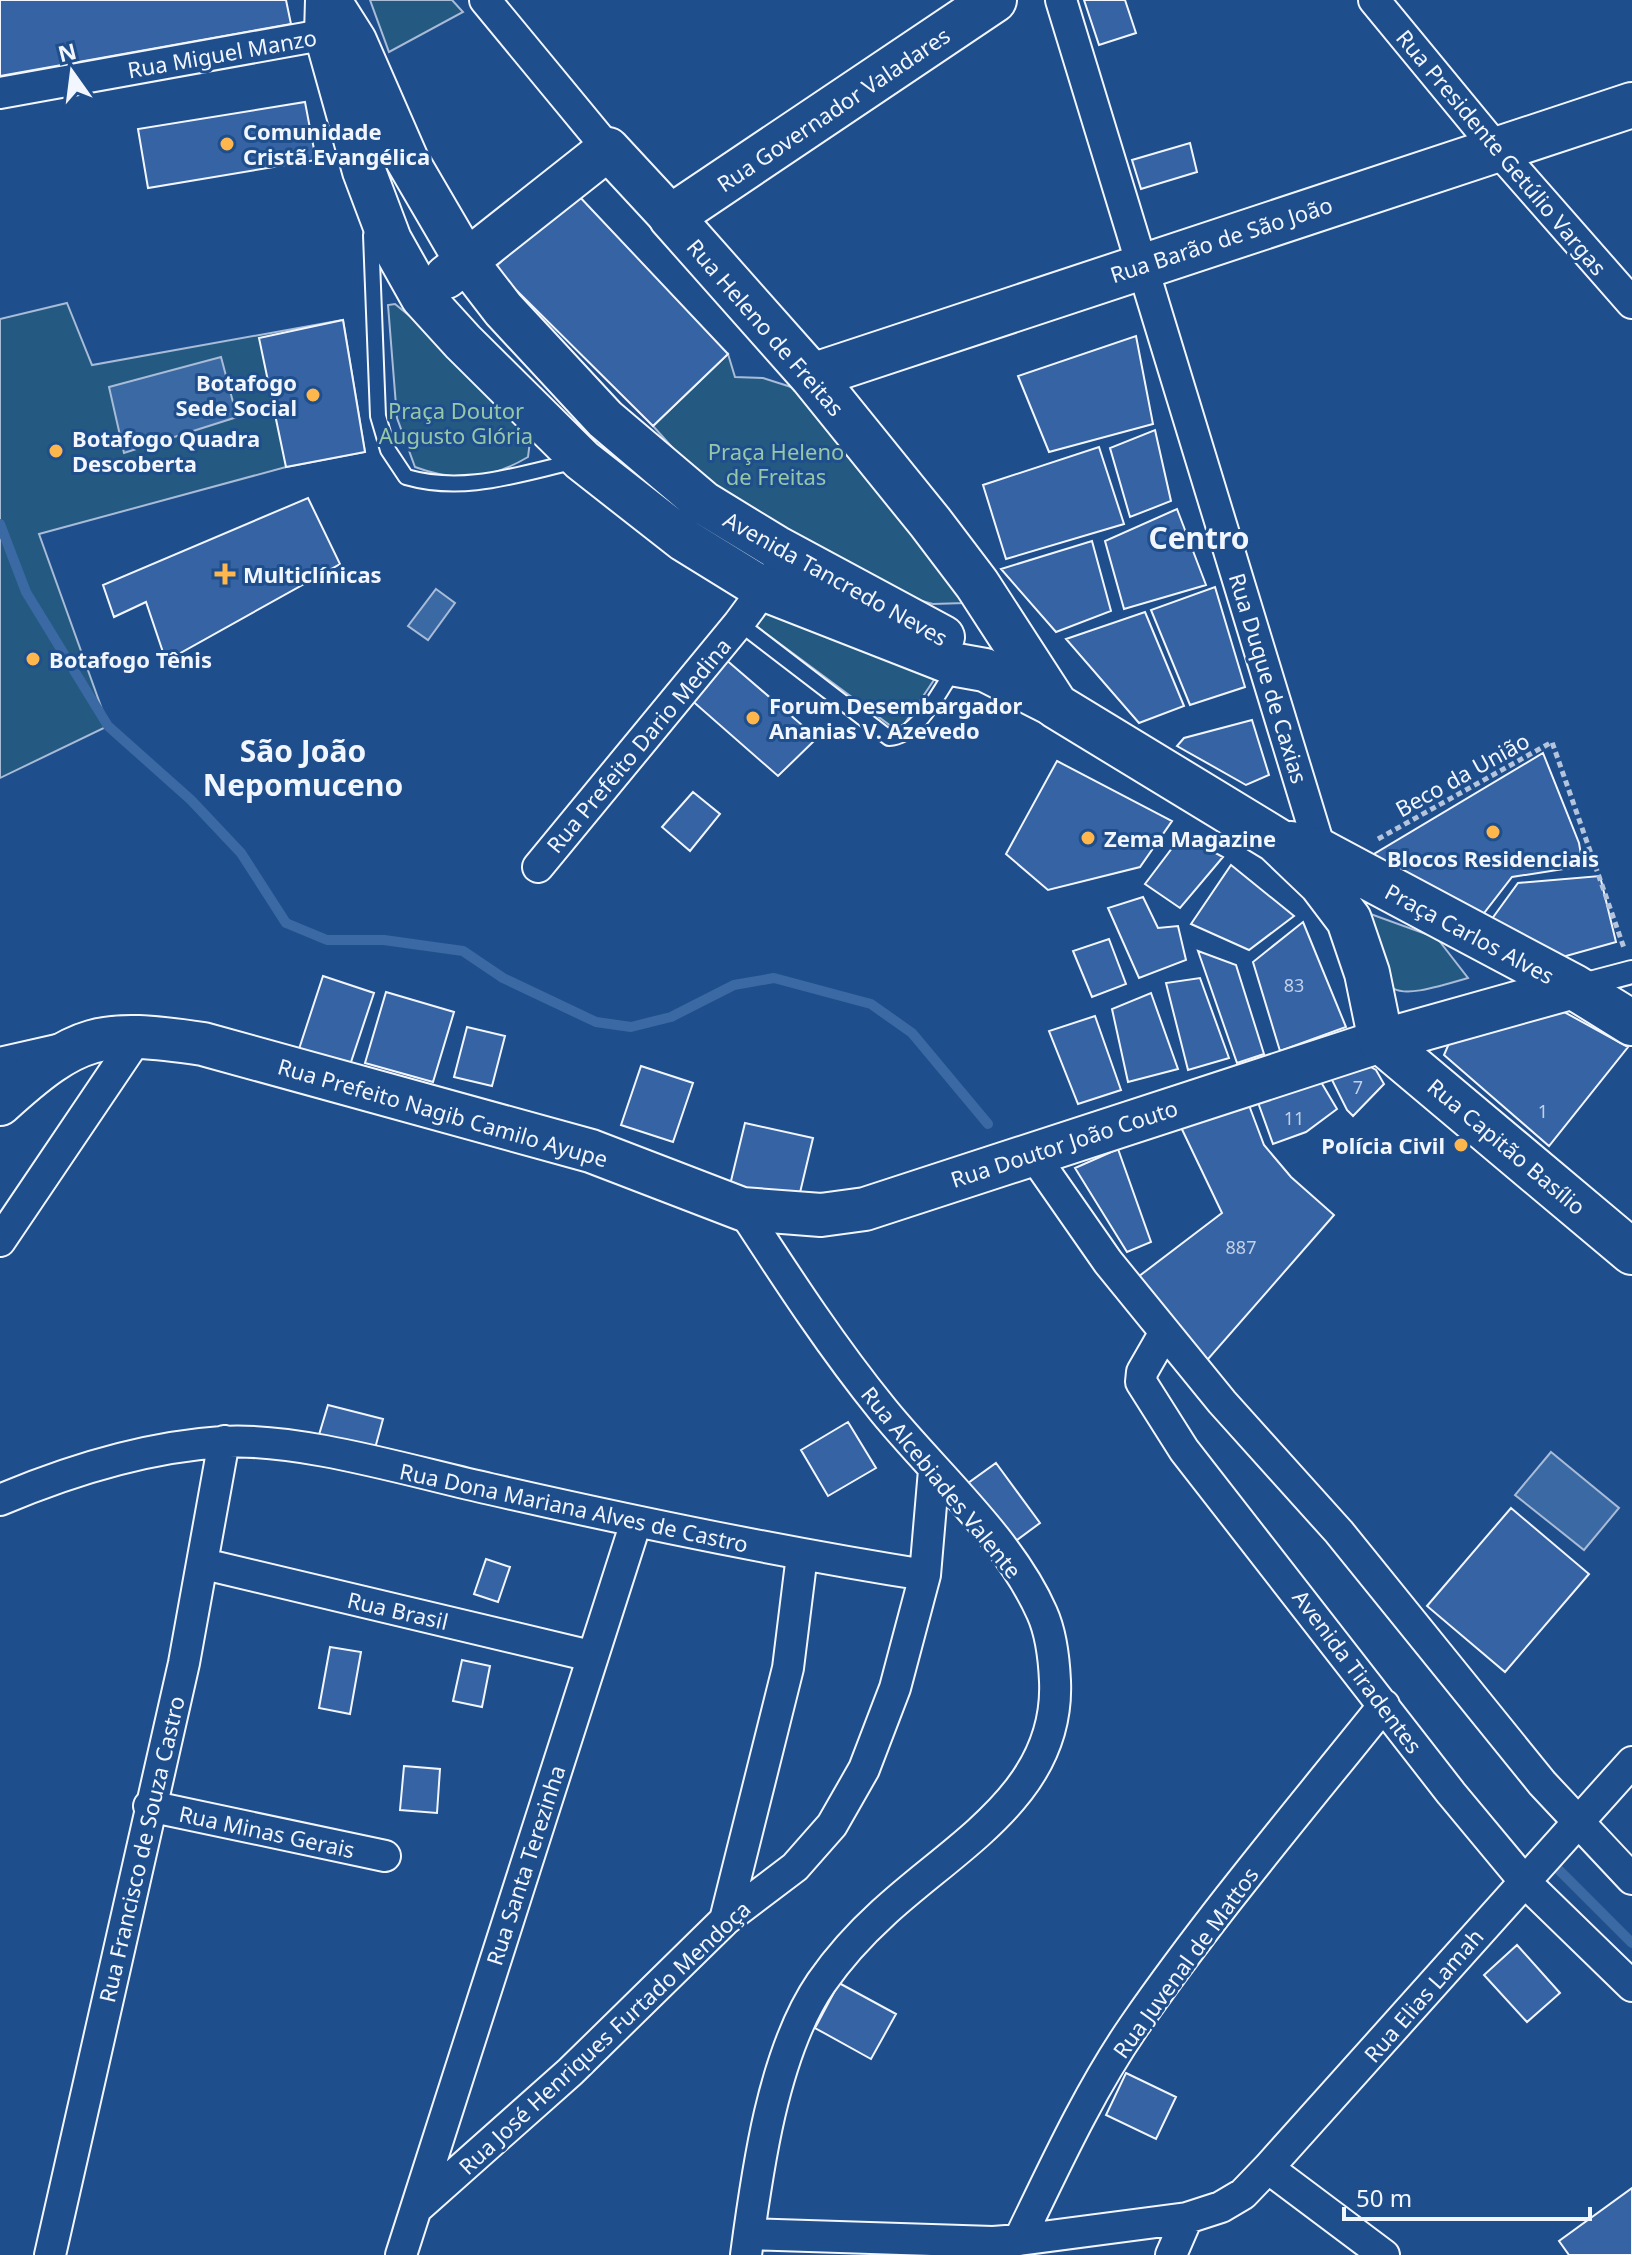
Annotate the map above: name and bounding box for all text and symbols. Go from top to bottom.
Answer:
street label: Rua Governador Valadares [711,20,955,198]
street label: Rua Miguel Manzo [125,22,319,84]
street label: Rua Presidente Getúlio Vargas [1390,23,1614,281]
north arrow [32,32,112,112]
text: N [55,35,79,68]
place label: Comunidade Cristã Evangélica [243,116,430,171]
marker: Comunidade Cristã Evangélica [218,135,236,153]
street label: Rua Barão de São João [1106,189,1336,289]
street label: Rua Heleno de Freitas [681,232,851,422]
place label: Botafogo Sede Social [175,367,297,422]
marker: Botafogo Sede Social [304,386,322,404]
park label: Praça Doutor Augusto Glória [379,395,533,450]
place label: Botafogo Quadra Descoberta [72,423,260,478]
park label: Praça Heleno de Freitas [708,436,844,491]
marker: Botafogo Quadra Descoberta [47,442,65,460]
street label: Avenida Tancredo Neves [719,504,953,652]
district label: Centro [1148,517,1250,558]
place label: Multiclínicas [243,559,382,589]
marker: Multiclínicas [214,563,236,585]
street label: Rua Duque de Caxias [1223,569,1315,787]
street label: Rua Prefeito Dario Medina [539,631,737,859]
place label: Botafogo Tênis [49,644,212,674]
marker: Botafogo Tênis [24,650,42,668]
place label: Forum Desembargador Ananias V. Azevedo [769,690,1022,745]
marker: Forum Desembargador Ananias V. Azevedo [744,709,762,727]
street label: Beco da União [1390,725,1534,823]
district label: São João Nepomuceno [203,730,403,805]
place label: Zema Magazine [1104,823,1276,853]
marker: Blocos Residenciais [1484,823,1502,841]
marker: Zema Magazine [1079,829,1097,847]
place label: Blocos Residenciais [1387,843,1599,873]
street label: Praça Carlos Alves [1380,876,1560,990]
house number: 83 [1284,973,1304,997]
street label: Rua Prefeito Nagib Camilo Ayupe [275,1050,611,1174]
street label: Rua Capitão Basílio [1422,1071,1592,1221]
house number: 7 [1353,1075,1363,1099]
street label: Rua Doutor João Couto [947,1092,1181,1194]
house number: 1 [1538,1099,1548,1123]
house number: 11 [1284,1106,1304,1130]
place label: Polícia Civil [1321,1130,1445,1160]
marker: Polícia Civil [1452,1136,1470,1154]
house number: 887 [1226,1235,1256,1259]
street label: Rua Alcebiades Valente [855,1380,1029,1584]
street label: Rua Dona Mariana Alves de Castro [397,1455,751,1559]
street label: Avenida Tiradentes [1286,1583,1430,1759]
street label: Rua Brasil [345,1584,451,1636]
street label: Rua Francisco de Souza Castro [91,1693,191,2005]
street label: Rua Santa Terezinha [478,1761,572,1969]
street label: Rua Minas Gerais [176,1798,358,1864]
street label: Rua Juvenal de Mattos [1105,1860,1265,2064]
street label: Rua José Henriques Furtado Mendoça [452,1893,756,2181]
street label: Rua Elias Lamah [1357,1922,1489,2068]
scale bar [1344,2171,1590,2221]
text: 50 m [1356,2181,1412,2214]

